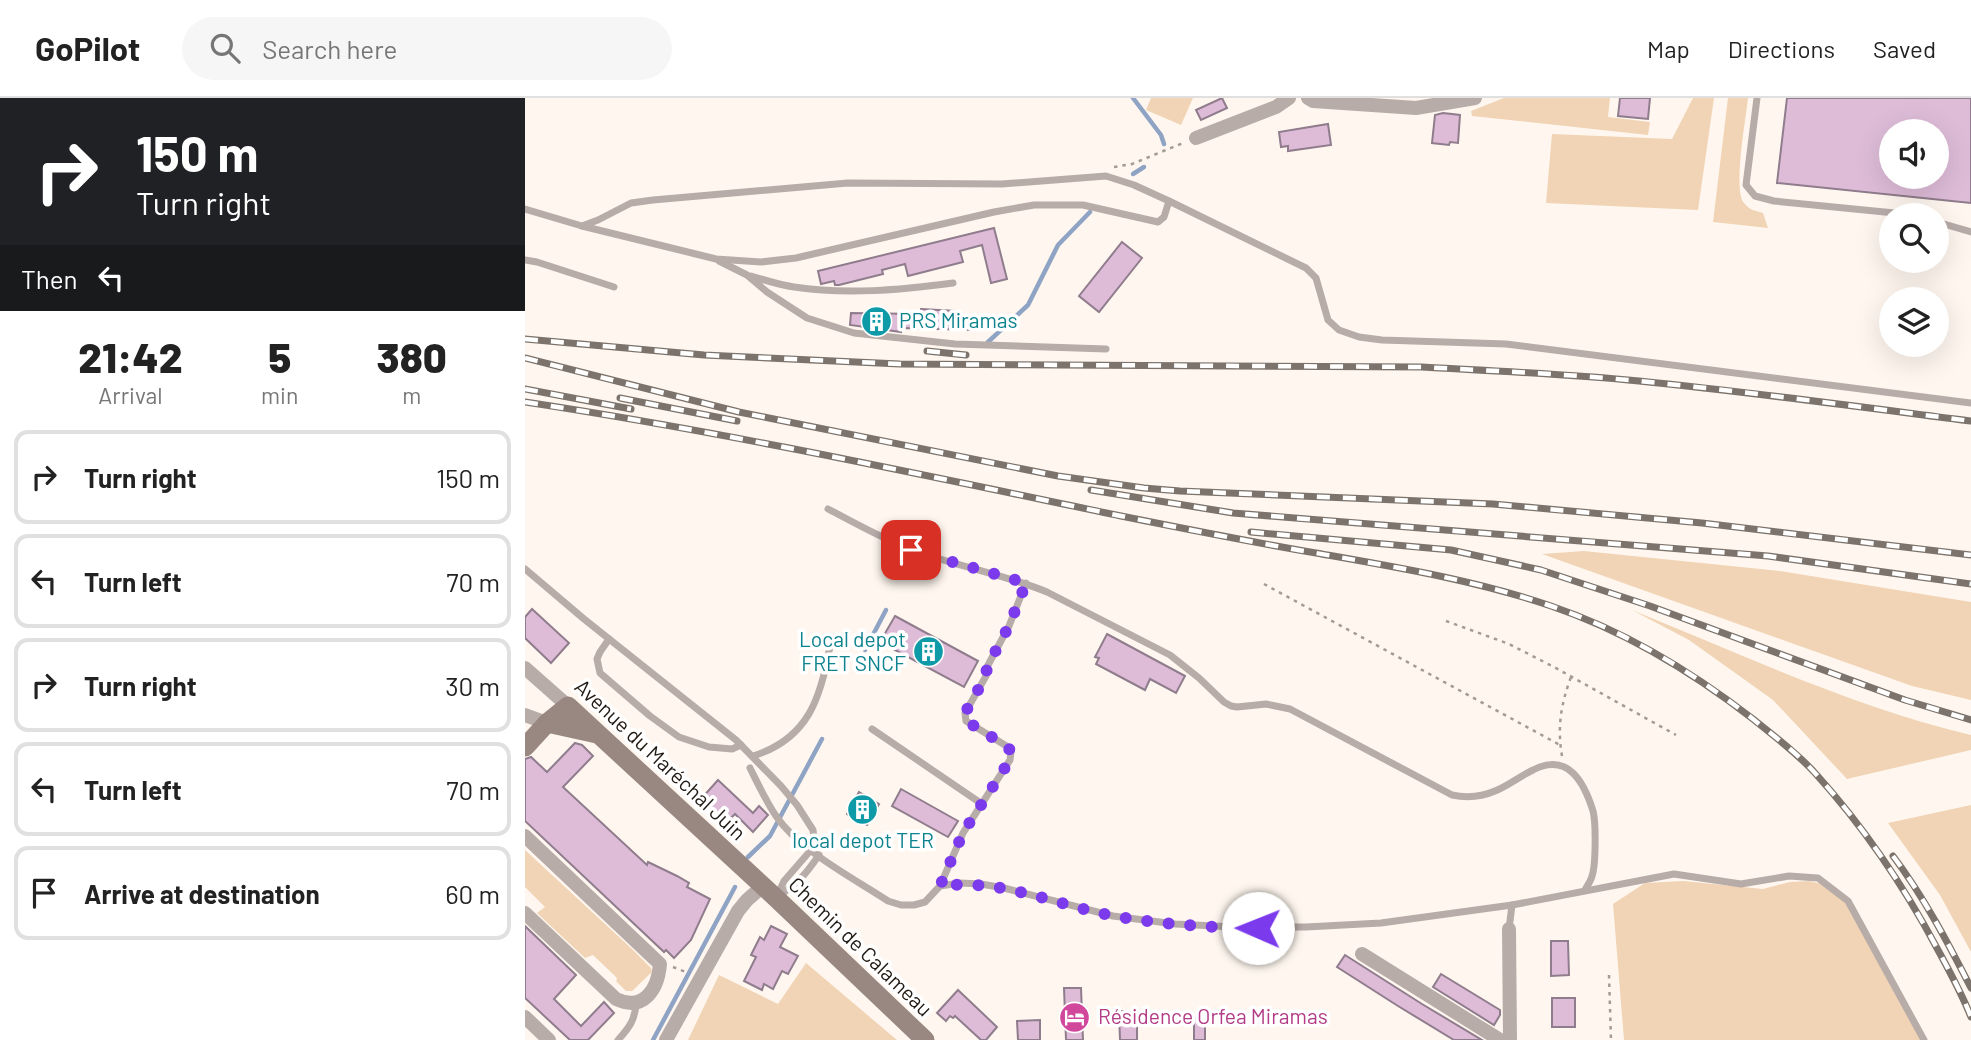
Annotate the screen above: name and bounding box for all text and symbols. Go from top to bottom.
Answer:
search box [182,17,672,80]
text: GoPilot [35,28,140,68]
icon: search [206,29,244,67]
text: Search here [262,33,397,64]
text: Map [1647,34,1690,63]
text: Directions [1728,34,1835,63]
text: Saved [1873,34,1936,63]
map controls [1879,119,1949,357]
button: sound [1879,119,1949,189]
text: 150 m [136,123,258,182]
icon: right [21,126,112,217]
text: Turn right [136,183,271,221]
button: search [1879,203,1949,273]
icon: left [92,259,130,297]
text: Then [21,263,78,294]
button: layers [1879,287,1949,357]
building icon: PRS Miramas [859,304,893,338]
place label: PRS Miramas [899,307,1018,332]
text: 21:42 [78,331,183,381]
text: 5 [268,331,291,381]
text: 380 [377,331,447,381]
text: Arrival [98,381,163,409]
text: min [261,381,298,409]
text: m [402,381,421,409]
icon: right [25,458,63,496]
text: Turn right [84,462,197,493]
text: 150 m [436,462,500,493]
pin [881,520,941,580]
icon: arrive [892,531,930,569]
icon: left [25,562,63,600]
text: Turn left [84,566,182,597]
text: 70 m [446,566,500,597]
place label: Local depot FRET SNCF [799,626,906,675]
building icon: Local depot FRET SNCF [912,635,946,669]
icon: right [25,666,63,704]
text: Turn right [84,670,197,701]
text: 30 m [445,670,500,701]
street label: Avenue du Maréchal Juin [570,673,752,845]
icon: left [25,770,63,808]
text: Turn left [84,774,182,805]
text: 70 m [446,774,500,805]
building icon: local depot TER [846,792,880,826]
place label: local depot TER [792,827,934,852]
street label: Chemin de Calameau [784,871,938,1021]
icon: arrive [25,874,63,912]
text: Arrive at destination [84,878,320,909]
text: 60 m [445,878,500,909]
position arrow [1221,891,1295,965]
hotel icon: Résidence Orfea Miramas [1058,1000,1092,1034]
place label: Résidence Orfea Miramas [1098,1003,1328,1028]

